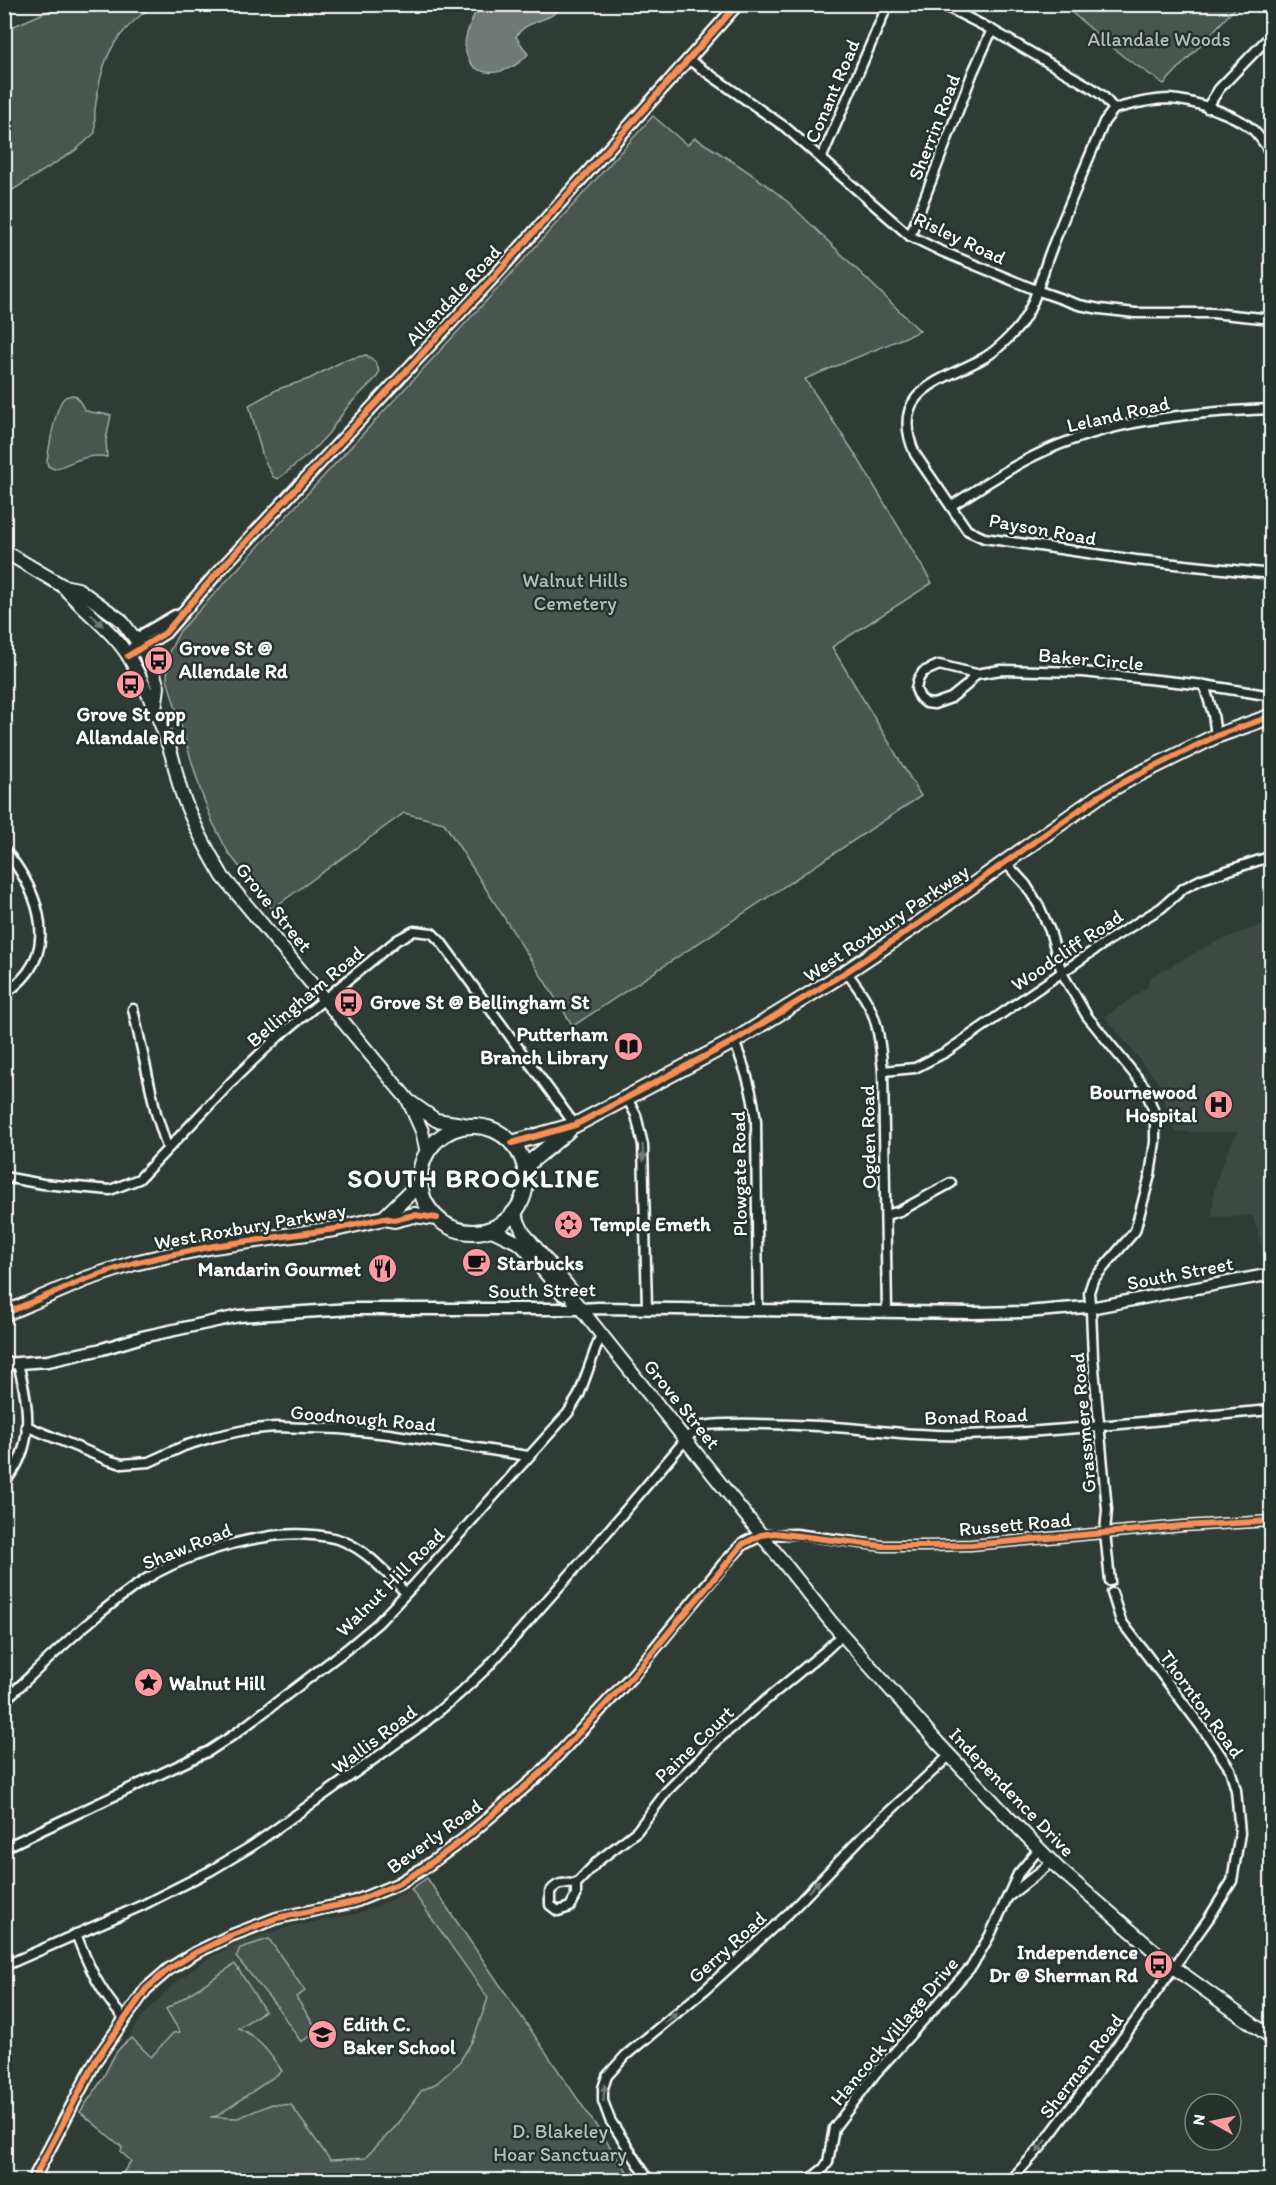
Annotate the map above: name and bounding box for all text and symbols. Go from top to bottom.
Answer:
park label: Allandale Woods [1087,27,1231,51]
street label: Conant Road [799,35,865,147]
street label: Sherrin Road [903,70,965,183]
street label: Risley Road [910,206,1010,270]
street label: Allandale Road [400,239,506,351]
street label: Leland Road [1064,391,1172,437]
street label: Payson Road [987,508,1099,550]
park label: Walnut Hills Cemetery [522,568,628,615]
one-way arrow [89,613,103,627]
place label: Grove St @ Allendale Rd [178,636,288,683]
street label: Baker Circle [1037,642,1145,676]
bus stop icon: Grove St @ Allendale Rd [142,644,174,676]
bus stop icon: Grove St opp Allandale Rd [115,668,147,700]
place label: Grove St opp Allandale Rd [75,702,186,749]
street label: Grove Street [230,857,318,957]
street label: West Roxbury Parkway [799,858,974,987]
street label: Woodcliff Road [1006,904,1128,996]
street label: Bellingham Road [242,940,368,1052]
bus stop icon: Grove St @ Bellingham St [333,986,365,1018]
place label: Grove St @ Bellingham St [370,990,590,1015]
place label: Putterham Branch Library [480,1022,609,1070]
library icon: Putterham Branch Library [613,1030,645,1062]
place label: Bournewood Hospital [1090,1080,1198,1128]
street label: Ogden Road [855,1085,881,1189]
hospital icon: Bournewood Hospital [1202,1088,1234,1120]
street label: Plowgate Road [726,1111,752,1237]
one-way arrow [638,1144,647,1163]
district label: SOUTH BROOKLINE [347,1162,601,1194]
street label: West Roxbury Parkway [152,1197,348,1255]
synagogue icon: Temple Emeth [553,1208,585,1240]
place label: Temple Emeth [589,1212,711,1237]
cafe icon: Starbucks [460,1247,492,1279]
place label: Starbucks [497,1251,584,1275]
street label: South Street [1125,1251,1236,1295]
restaurant icon: Mandarin Gourmet [366,1253,398,1285]
place label: Mandarin Gourmet [198,1257,361,1281]
street label: South Street [488,1277,597,1303]
street label: Grassmere Road [1065,1352,1101,1494]
street label: Grove Street [638,1354,726,1454]
street label: Goodnough Road [289,1400,437,1436]
street label: Bonad Road [924,1402,1028,1430]
street label: Russett Road [958,1507,1072,1541]
street label: Shaw Road [139,1517,235,1575]
street label: Walnut Hill Road [331,1522,450,1641]
street label: Thornton Road [1155,1645,1249,1763]
place icon: Walnut Hill [132,1667,164,1699]
place label: Walnut Hill [169,1671,266,1695]
street label: Wallis Road [327,1699,421,1779]
street label: Paine Court [649,1700,739,1788]
street label: Independence Drive [944,1722,1080,1862]
street label: Beverly Road [382,1793,486,1879]
one-way arrow [807,1879,820,1894]
street label: Gerry Road [683,1906,771,1988]
place label: Independence Dr @ Sherman Rd [989,1940,1138,1987]
bus stop icon: Independence Dr @ Sherman Rd [1143,1948,1175,1980]
street label: Hancock Village Drive [825,1952,963,2110]
street label: Sherman Road [1034,2009,1128,2123]
place label: Edith C. Baker School [343,2012,456,2059]
one-way arrow [663,2012,678,2025]
school or university icon: Edith C. Baker School [306,2019,338,2051]
one-way arrow [599,2083,609,2102]
north arrow [1183,2092,1243,2152]
text: N [1188,2113,1209,2127]
park label: D. Blakeley Hoar Sanctuary [493,2119,627,2166]
one-way arrow [1035,2138,1048,2154]

